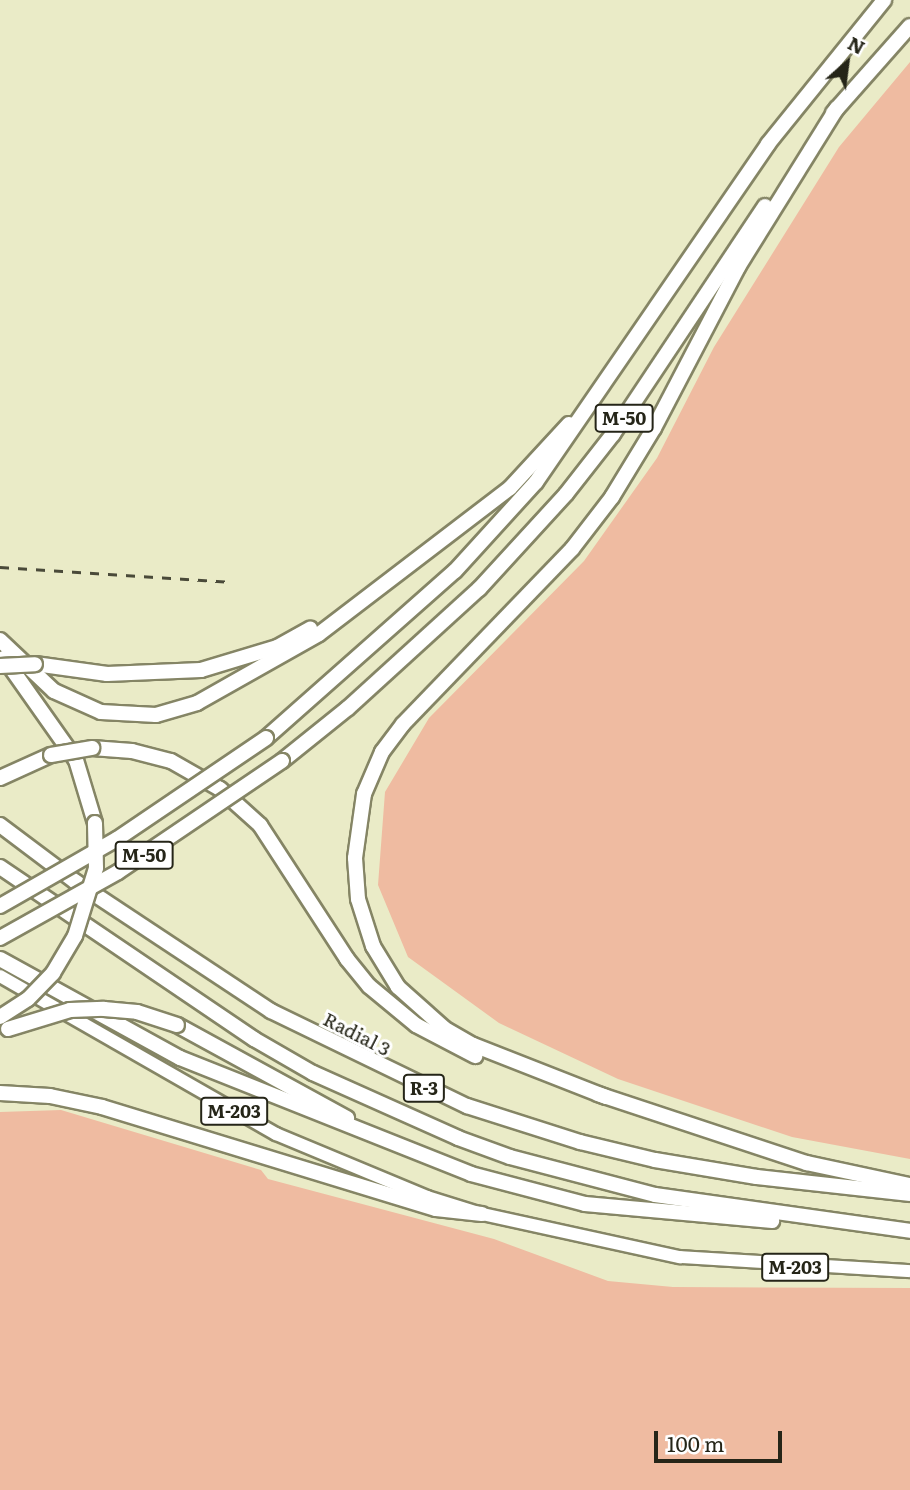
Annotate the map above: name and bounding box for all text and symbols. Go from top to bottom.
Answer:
north arrow [812,28,882,98]
text: N [843,28,870,61]
road number: M-50 [594,404,654,432]
road number: M-50 [114,840,174,870]
street label: Radial 3 [320,1007,394,1061]
road number: R-3 [401,1073,447,1102]
road number: M-203 [199,1096,269,1126]
road number: M-203 [760,1252,830,1282]
scale bar [658,1416,786,1460]
text: 100 m [667,1427,724,1458]

